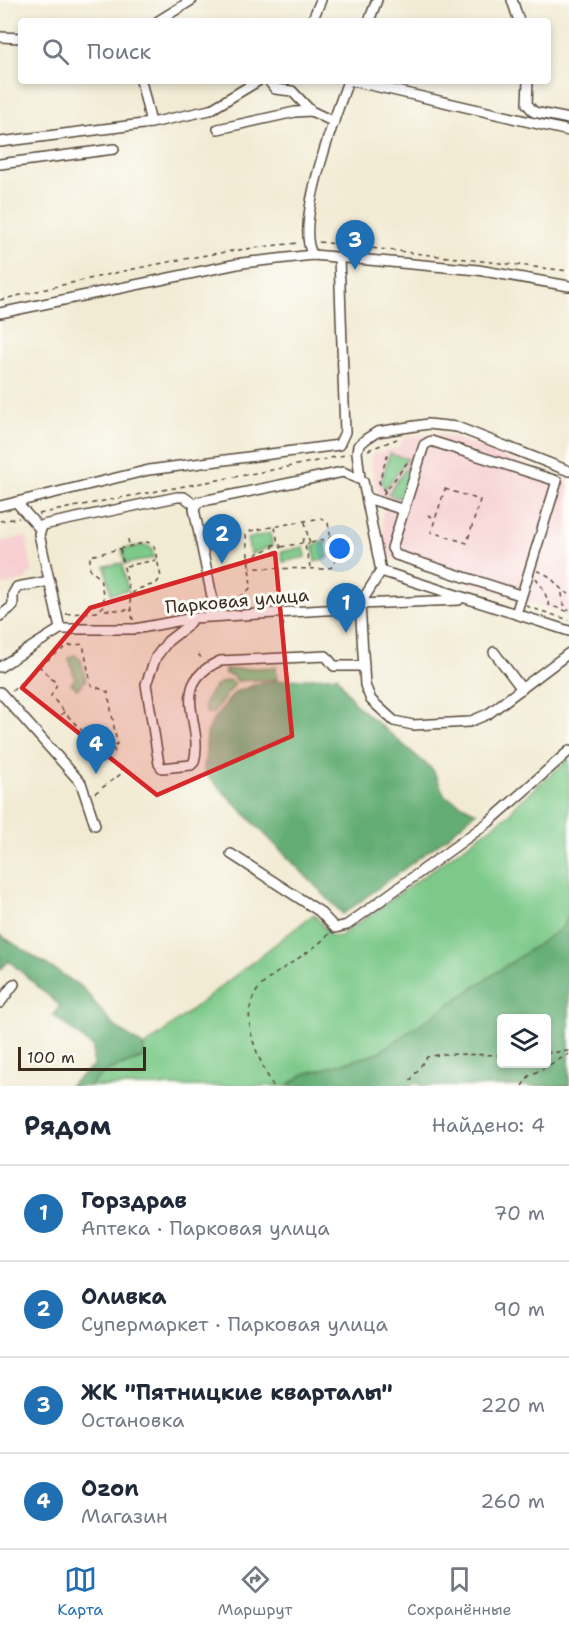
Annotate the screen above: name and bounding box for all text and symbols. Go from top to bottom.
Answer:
search box [18,18,551,84]
icon: search [39,35,72,68]
text: Поиск [87,37,151,66]
pin: 3 [336,220,374,270]
pin: 2 [202,514,242,564]
your location [325,534,354,563]
street label: Парковая улица [164,583,310,619]
pin: 1 [326,584,366,633]
pin: 4 [76,724,116,774]
map controls [497,1014,551,1068]
button: layers [497,1014,551,1068]
scale bar [18,1044,146,1072]
text: 100 m [27,1047,75,1068]
text: Рядом [24,1108,111,1143]
text: Найдено: 4 [432,1112,545,1138]
text: Горздрав [81,1186,187,1215]
text: 1 [39,1200,48,1226]
text: 70 m [493,1200,545,1226]
text: Аптека · Парковая улица [81,1215,330,1241]
text: Оливка [81,1282,167,1311]
text: 2 [37,1296,51,1322]
text: 90 m [493,1296,545,1322]
text: Супермаркет · Парковая улица [81,1311,388,1337]
text: ЖК "Пятницкие кварталы" [81,1378,393,1407]
text: 3 [37,1392,51,1418]
text: 220 m [481,1392,545,1418]
text: Остановка [81,1407,185,1433]
text: Ozon [81,1474,139,1503]
text: 4 [37,1488,51,1514]
text: 260 m [480,1488,545,1514]
text: Магазин [81,1503,168,1529]
tab: Карта [57,1563,103,1620]
tab: Маршрут [218,1563,292,1620]
tab: Сохранённые [407,1563,512,1620]

